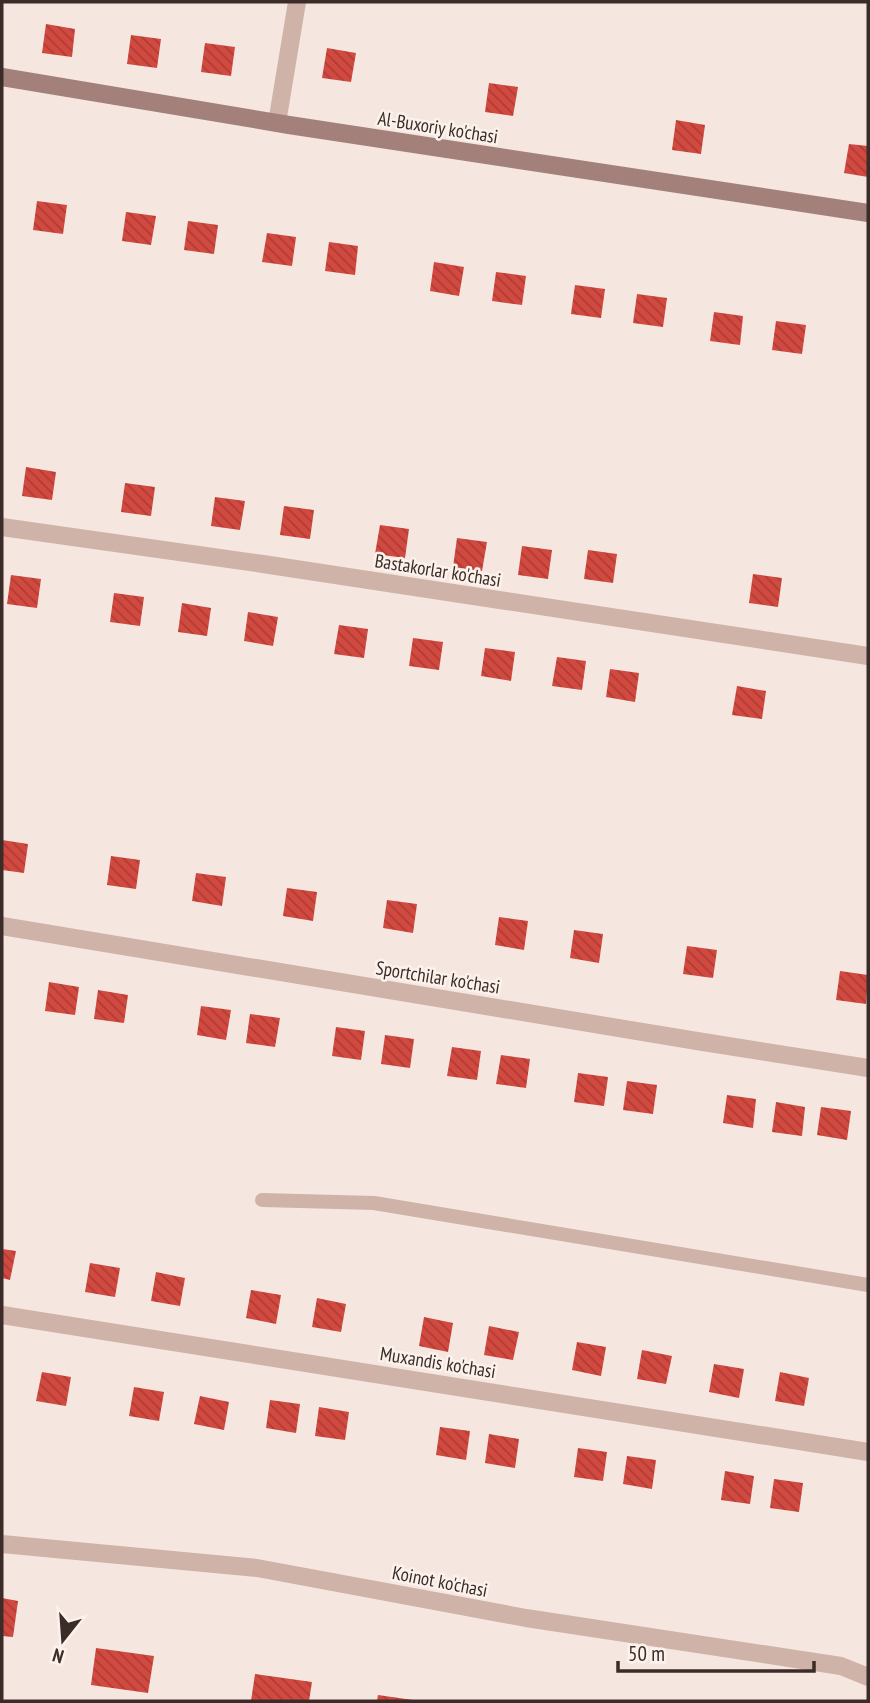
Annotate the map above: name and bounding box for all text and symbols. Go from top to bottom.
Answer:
street label: Al-Buxoriy ko'chasi [376,106,500,148]
street label: Bastakorlar ko'chasi [373,548,503,592]
street label: Sportchilar ko'chasi [374,955,502,999]
street label: Muxandis ko'chasi [379,1341,497,1383]
street label: Koinot ko'chasi [390,1560,490,1602]
north arrow [28,1605,98,1675]
scale bar [618,1630,814,1674]
text: 50 m [628,1640,665,1667]
text: N [50,1643,66,1669]

